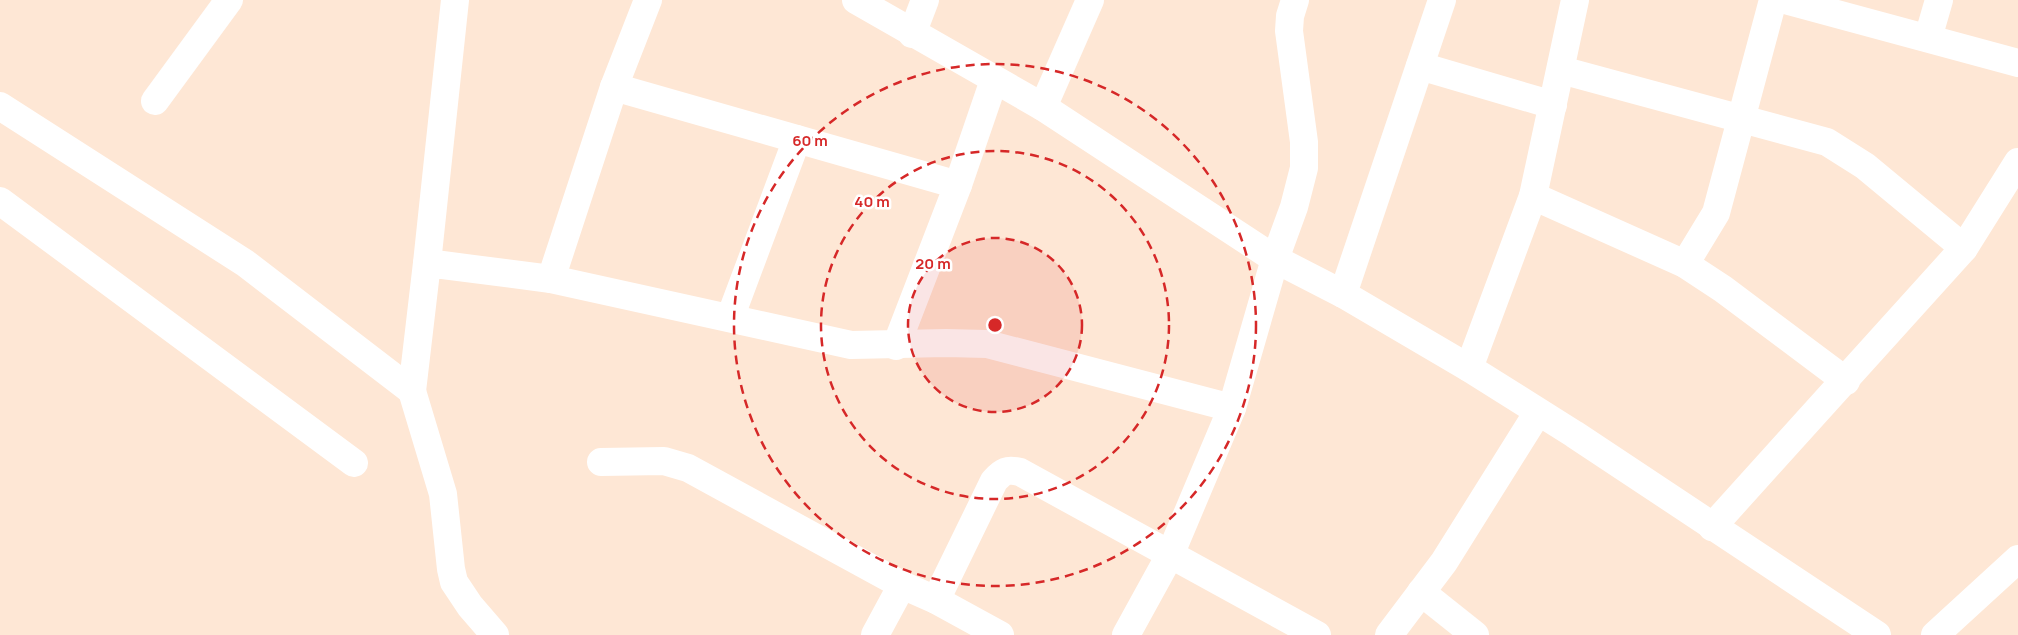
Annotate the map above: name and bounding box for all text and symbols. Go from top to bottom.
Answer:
text: 60 m [792,130,828,151]
text: 40 m [854,191,890,212]
text: 20 m [915,253,951,274]
centre of rings [986,316,1004,334]

